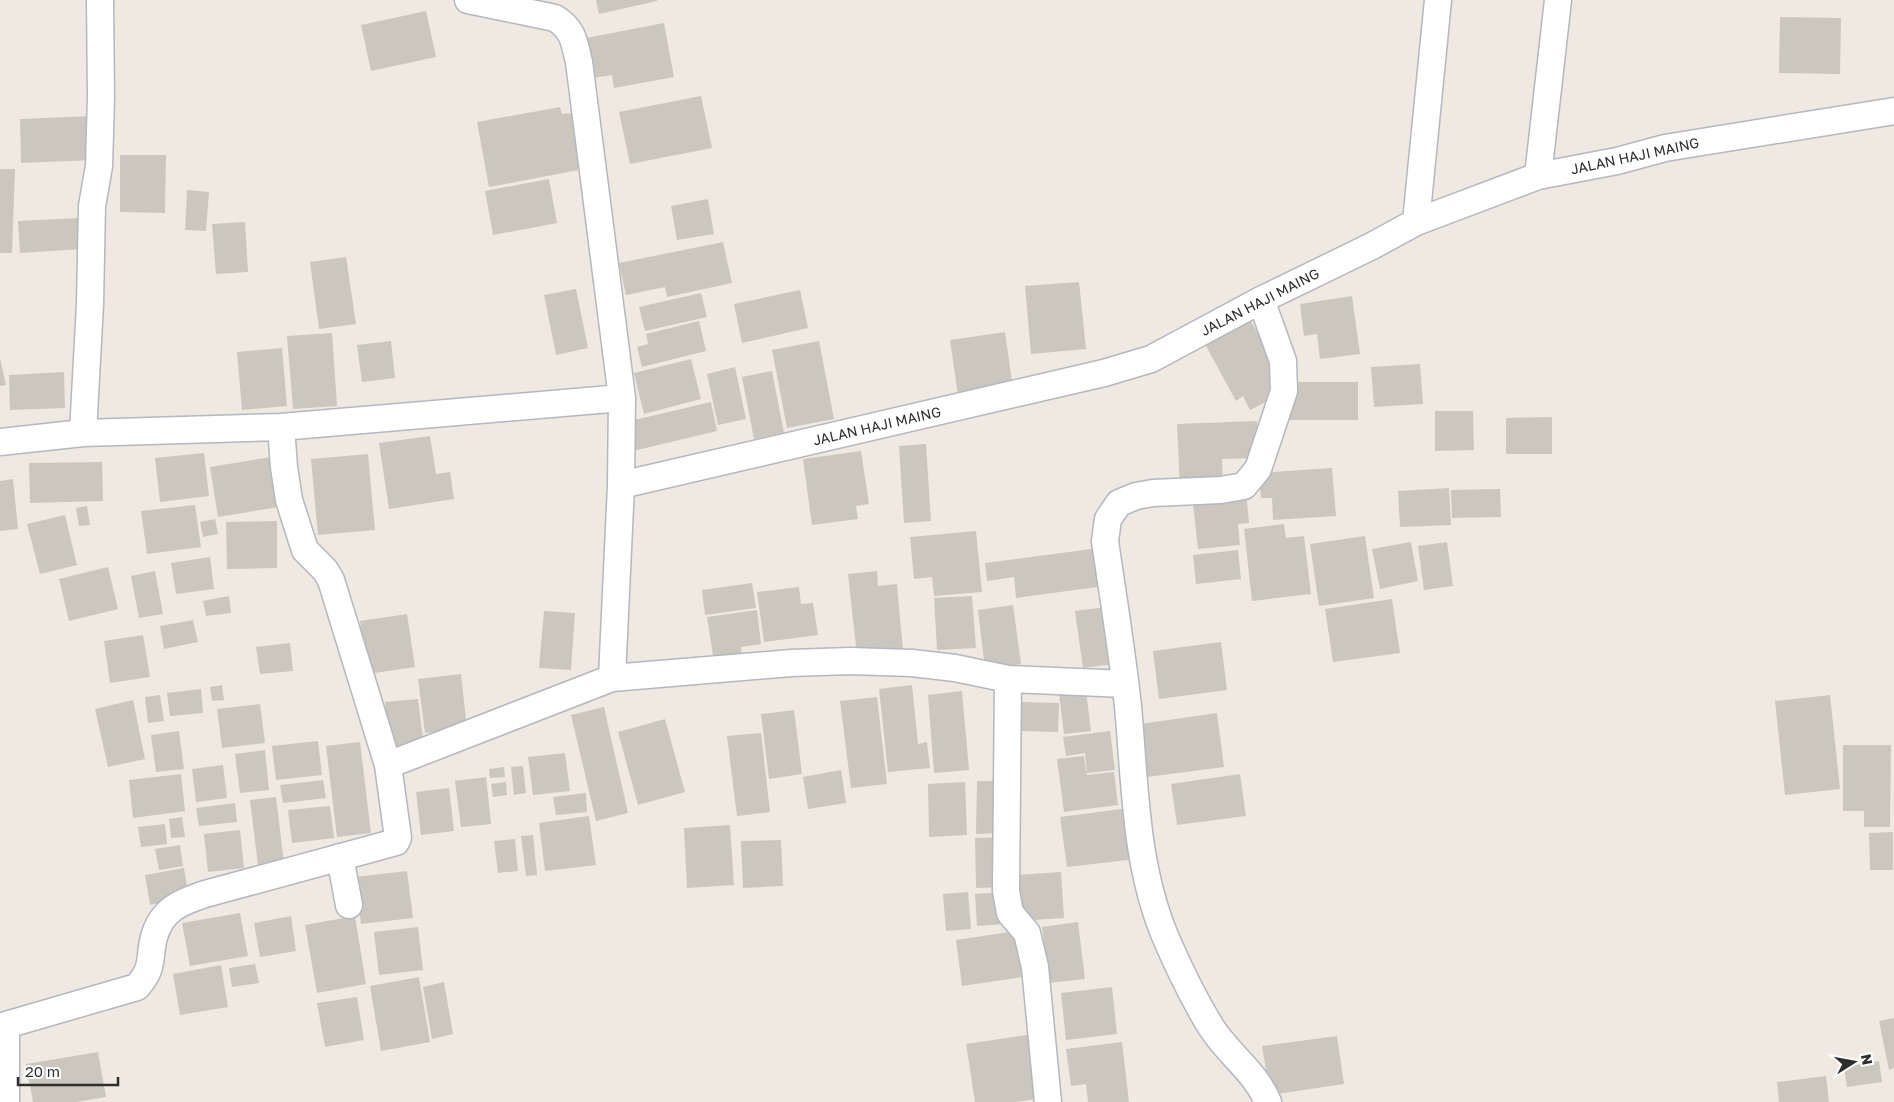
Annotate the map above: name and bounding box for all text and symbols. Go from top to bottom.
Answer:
street label: JALAN HAJI MAING [1569,134,1701,177]
street label: JALAN HAJI MAING [1198,264,1322,339]
street label: JALAN HAJI MAING [811,402,943,449]
north arrow [1829,1037,1879,1087]
text: N [1858,1053,1877,1066]
scale bar [18,1054,118,1086]
text: 20 m [25,1062,60,1080]

